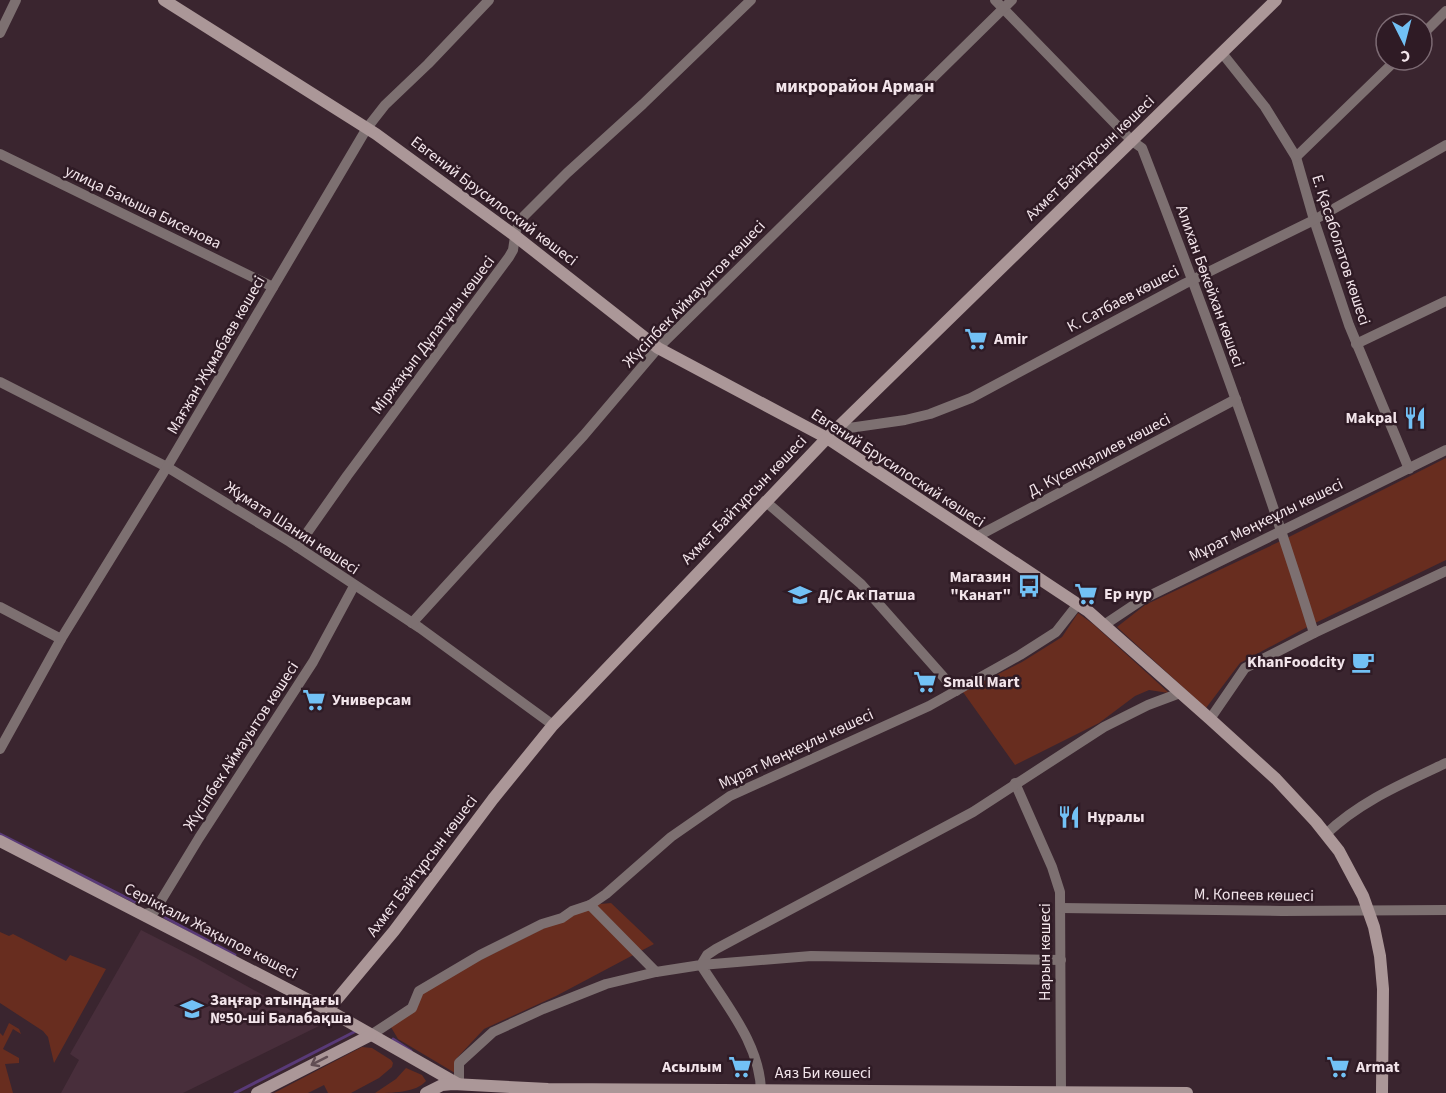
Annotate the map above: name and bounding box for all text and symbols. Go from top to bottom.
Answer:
north arrow [1374,12,1434,72]
text: С [1400,44,1411,67]
district label: микрорайон Арман [775,74,935,99]
street label: Ахмет Байтұрсын көшесі [1020,90,1160,226]
street label: Евгений Брусилоский көшесі [406,131,582,271]
street label: улица Бакыша Бисенова [61,160,225,254]
street label: Е. Қасаболатов көшесі [1306,172,1376,328]
street label: Алихан Бөкейхан көшесі [1170,202,1250,370]
street label: Жүсіпбек Аймауытов көшесі [618,215,770,373]
street label: Міржақып Дұлатұлы көшесі [366,251,500,419]
street label: К. Сатбаев көшесі [1063,260,1183,338]
street label: Мағжан Жұмабаев көшесі [162,272,270,438]
supermarket icon: Amir [963,326,989,352]
place label: Amir [993,328,1028,350]
street label: Евгений Брусилоский көшесі [807,403,989,533]
restaurant icon: Makpal [1402,405,1428,431]
place label: Makpal [1346,407,1397,429]
street label: Д. Күсепқалиев көшесі [1024,408,1174,502]
street label: Ахмет Байтұрсын көшесі [676,430,812,570]
street label: Мұрат Мөңкеұлы көшесі [1185,473,1347,567]
street label: Жұмата Шанин көшесі [220,476,364,580]
place label: Магазин "Канат" [949,566,1011,606]
bus stop icon: Магазин "Канат" [1016,573,1042,599]
supermarket icon: Ер нур [1073,581,1099,607]
school or university icon: Д/С Ак Патша [787,582,813,608]
place label: Ер нур [1104,583,1152,605]
place label: Д/С Ак Патша [818,584,916,606]
cafe icon: KhanFoodcity [1350,649,1376,675]
place label: KhanFoodcity [1247,651,1346,673]
street label: Жүсіпбек Аймауытов көшесі [178,657,304,835]
supermarket icon: Small Mart [912,669,938,695]
place label: Small Mart [943,671,1020,693]
supermarket icon: Универсам [301,687,327,713]
place label: Универсам [332,689,411,711]
street label: Мұрат Мөңкеұлы көшесі [715,703,877,795]
street label: Ахмет Байтұрсын көшесі [361,791,483,941]
restaurant icon: Нұралы [1056,804,1082,830]
place label: Нұралы [1087,806,1145,828]
street label: Серікқали Жақыпов көшесі [120,878,302,984]
street label: М. Копеев көшесі [1194,883,1314,907]
street label: Нарын көшесі [1034,903,1056,1001]
place label: Заңғар атындағы №50-ші Балабақша [210,989,352,1029]
school or university icon: Заңғар атындағы №50-ші Балабақша [179,996,205,1022]
supermarket icon: Асылым [727,1054,753,1080]
supermarket icon: Armat [1325,1054,1351,1080]
one-way arrow [311,1056,329,1067]
place label: Асылым [661,1056,722,1078]
place label: Armat [1355,1056,1400,1078]
street label: Аяз Би көшесі [775,1062,871,1084]

